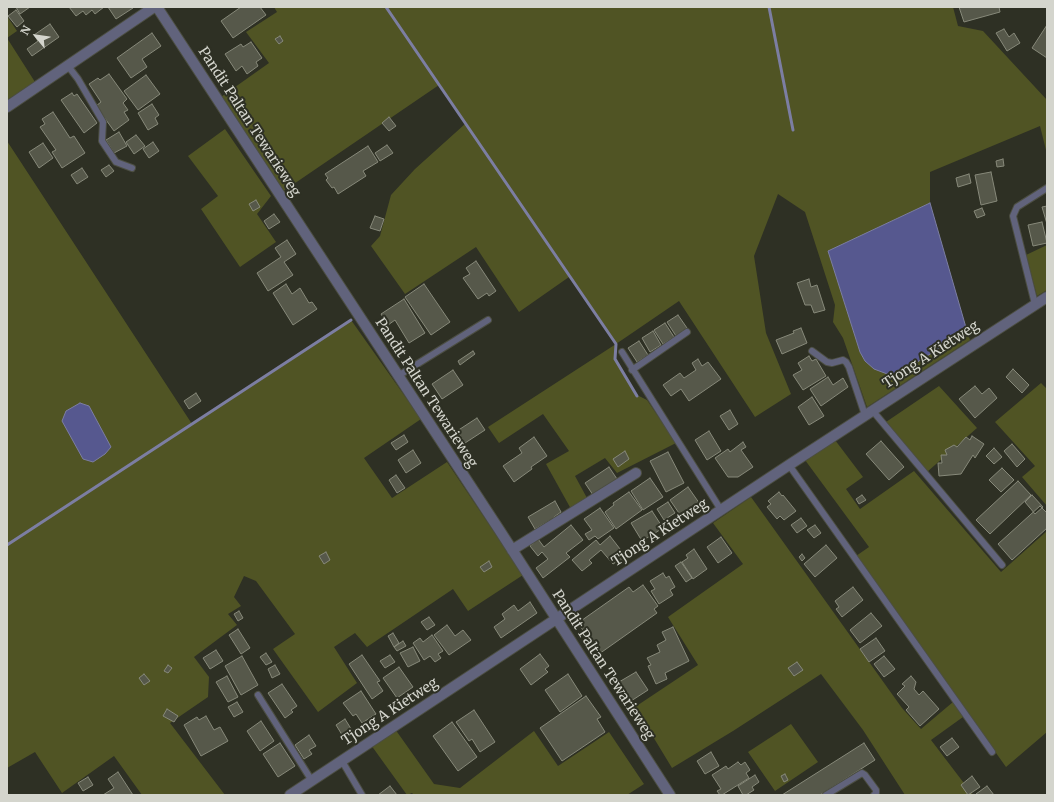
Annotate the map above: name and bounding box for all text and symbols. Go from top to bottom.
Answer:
north arrow [16,16,56,56]
text: N [17,23,34,37]
street label: Pandit Paltan Tewarieweg [194,44,304,200]
street label: Pandit Paltan Tewarieweg [371,315,481,471]
street label: Tjong A Kietweg [880,318,982,392]
street label: Tjong A Kietweg [609,496,711,570]
street label: Pandit Paltan Tewarieweg [548,587,658,743]
street label: Tjong A Kietweg [339,675,441,749]

